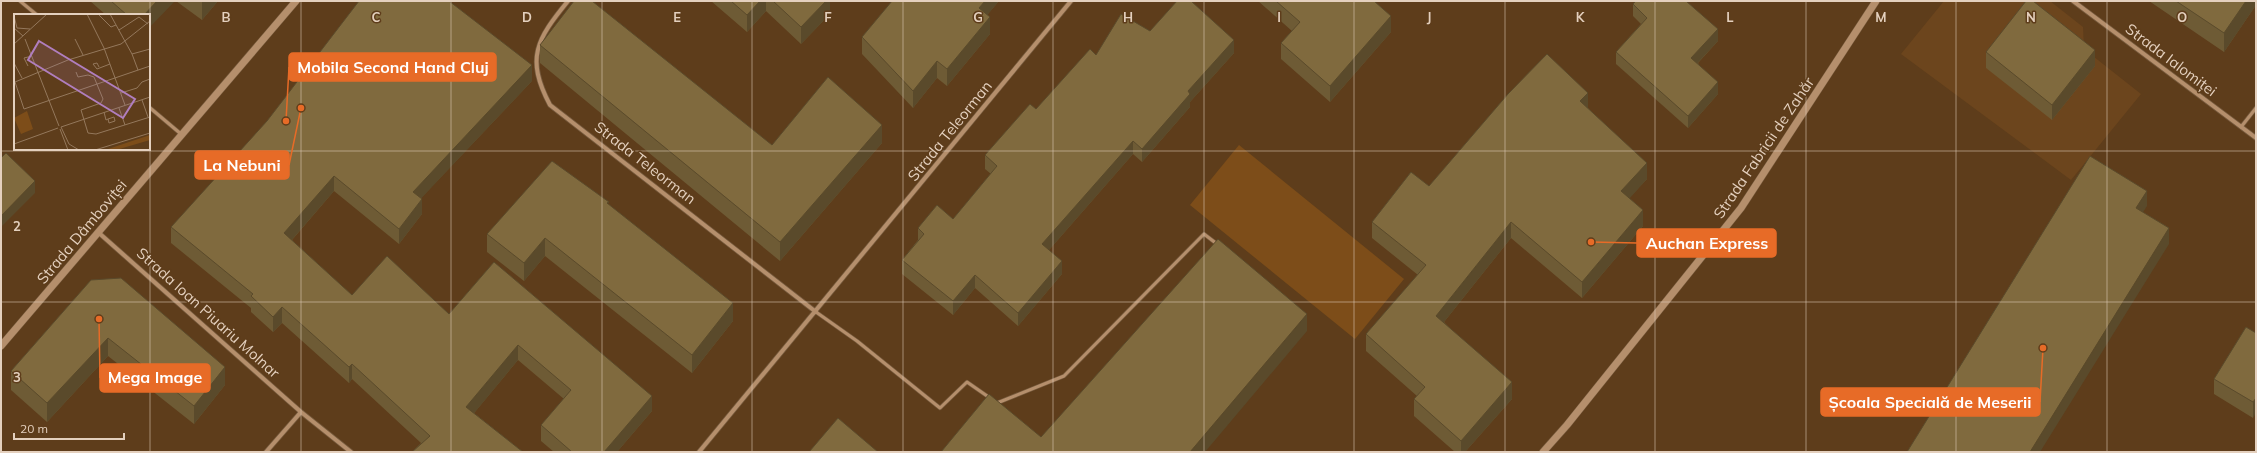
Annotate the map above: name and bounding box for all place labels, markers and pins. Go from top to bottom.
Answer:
callout: Mobila Second Hand Cluj [289,53,496,81]
callout: La Nebuni [195,151,289,179]
callout: Auchan Express [1637,229,1776,257]
callout: Mega Image [100,364,210,392]
callout: Școala Specială de Meserii [1821,388,2040,416]

